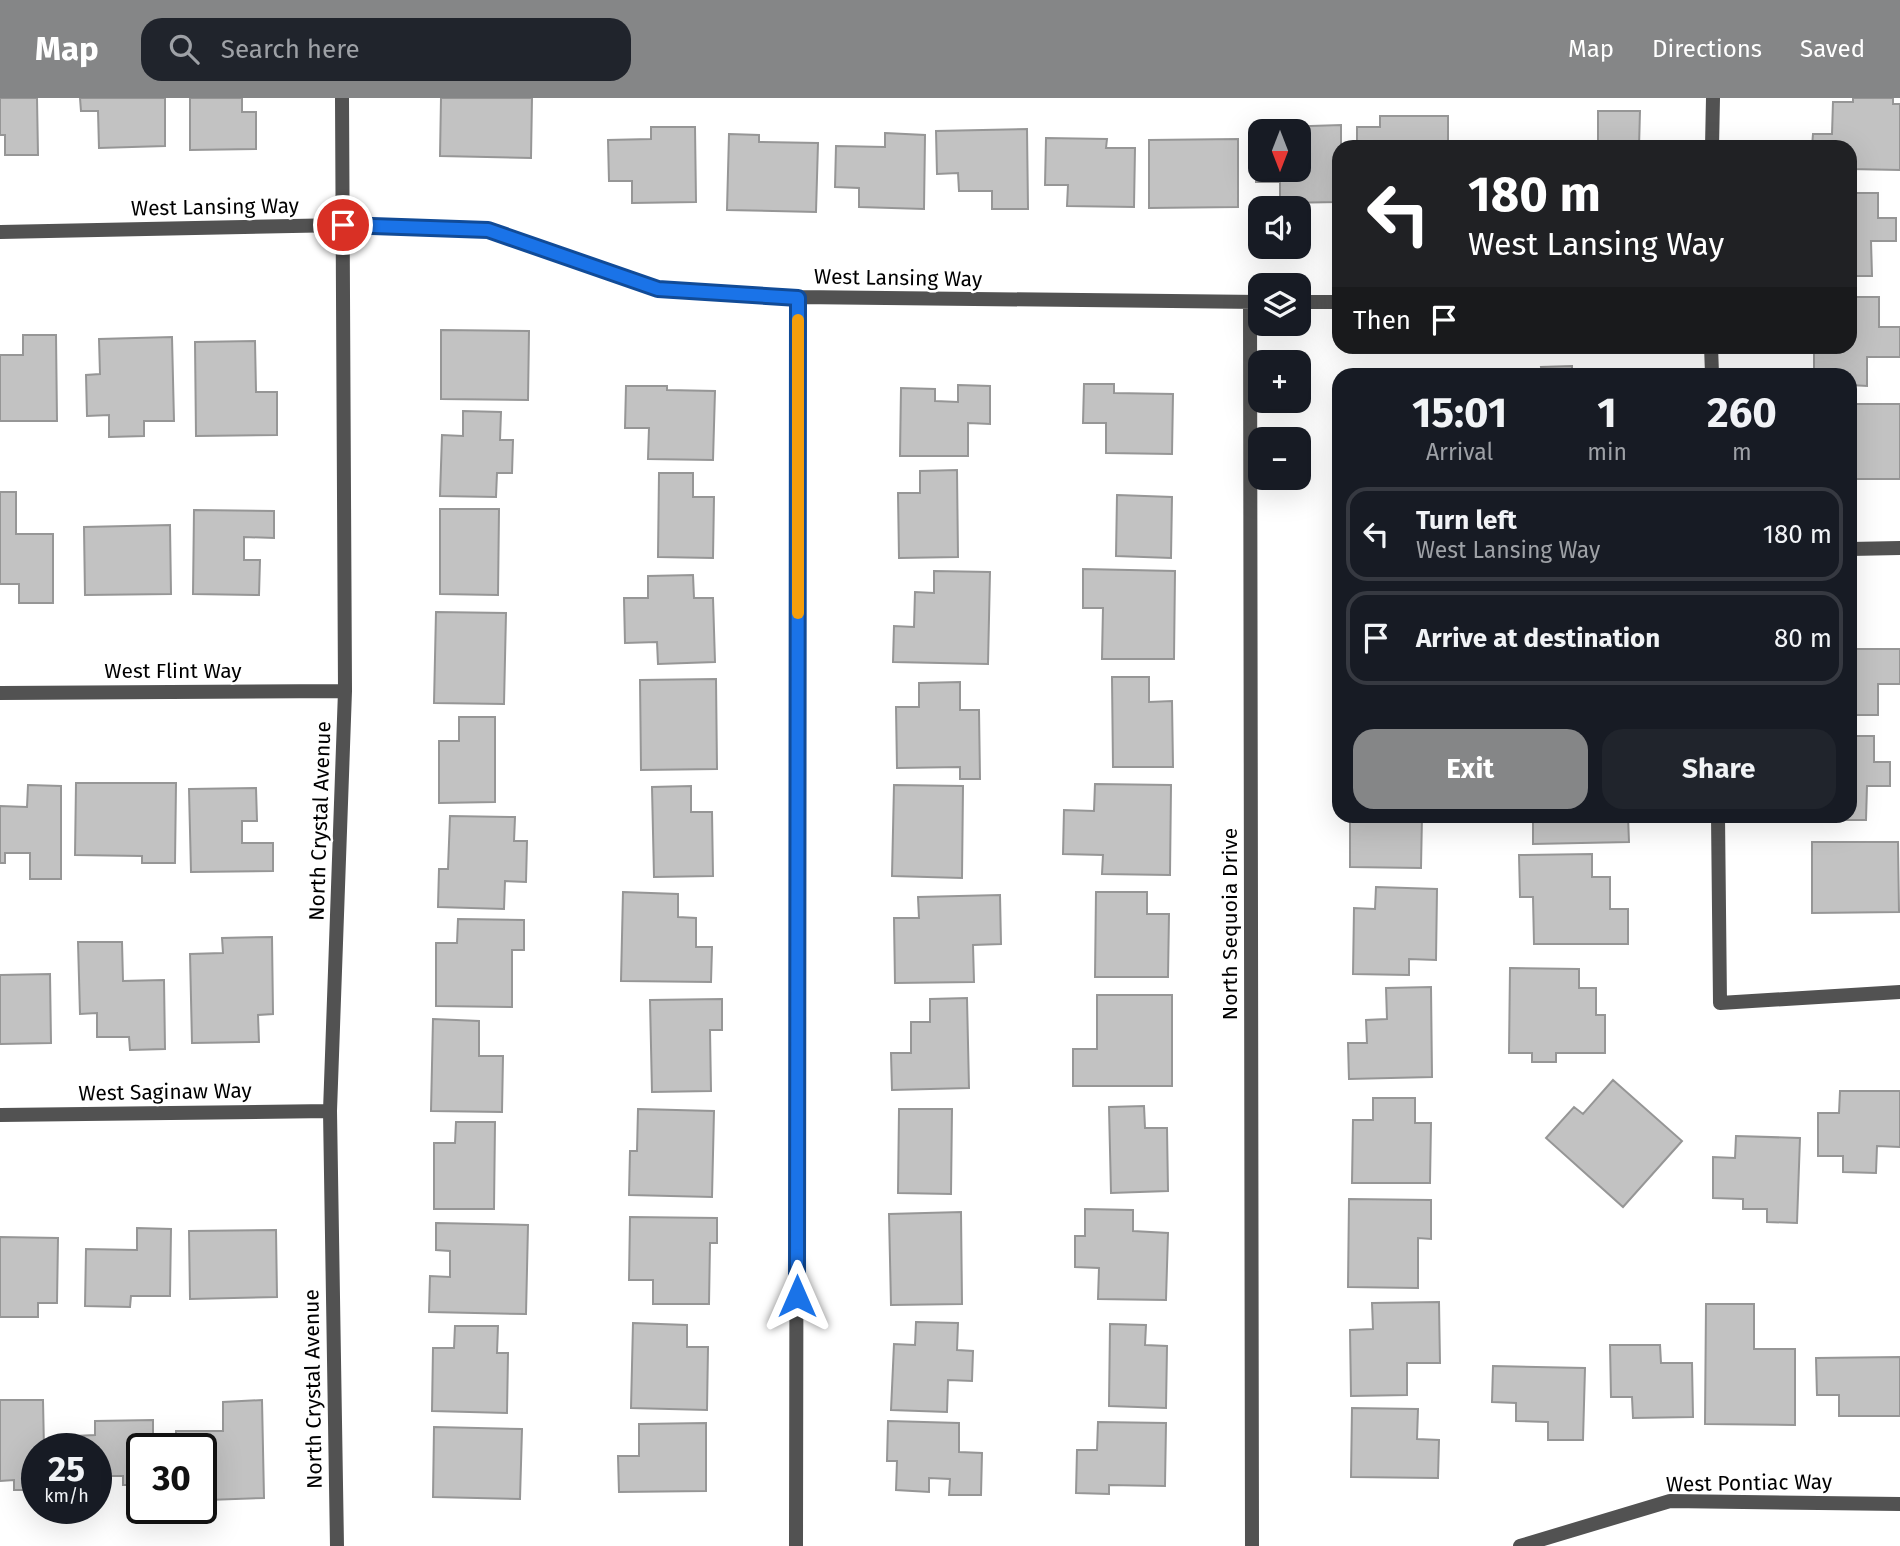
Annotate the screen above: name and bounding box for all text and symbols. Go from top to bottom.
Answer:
search box [141,18,631,81]
text: Map [35,29,99,69]
icon: search [165,30,203,68]
text: Search here [221,34,360,65]
text: Map [1568,35,1614,63]
text: Directions [1652,35,1762,63]
text: Saved [1800,35,1865,63]
north arrow [1248,119,1311,182]
map controls [1248,119,1311,490]
text: 180 m [1468,165,1601,224]
icon: left [1353,168,1444,259]
street label: West Lansing Way [131,193,300,221]
pin [313,195,373,255]
button: sound [1248,196,1311,259]
icon: arrive [324,206,362,244]
text: West Lansing Way [1468,225,1724,263]
street label: West Lansing Way [814,264,983,292]
button: layers [1248,273,1311,336]
icon: arrive [1425,301,1463,339]
text: Then [1353,305,1411,336]
button: + [1248,350,1311,413]
text: 15:01 [1412,388,1507,438]
text: 1 [1597,388,1617,438]
text: 260 [1707,388,1777,438]
button: − [1248,427,1311,490]
text: Arrival [1426,438,1493,466]
text: min [1587,438,1627,466]
text: m [1732,438,1752,466]
text: Turn left [1416,505,1517,536]
icon: left [1357,515,1395,553]
text: 180 m [1763,519,1832,550]
text: West Lansing Way [1416,536,1600,564]
icon: arrive [1357,619,1395,657]
text: Arrive at destination [1416,623,1660,654]
text: 80 m [1774,623,1832,654]
street label: West Flint Way [104,658,242,684]
street label: North Crystal Avenue [304,721,336,921]
button: Exit [1353,729,1588,809]
button: Share [1602,729,1836,809]
street label: North Sequoia Drive [1217,828,1243,1020]
street label: West Saginaw Way [78,1077,253,1107]
position arrow [760,1259,834,1333]
street label: North Crystal Avenue [298,1289,328,1489]
speed limit sign: 30 [126,1433,217,1524]
text: 25 [48,1448,85,1490]
street label: West Pontiac Way [1666,1469,1833,1497]
text: km/h [44,1485,89,1507]

